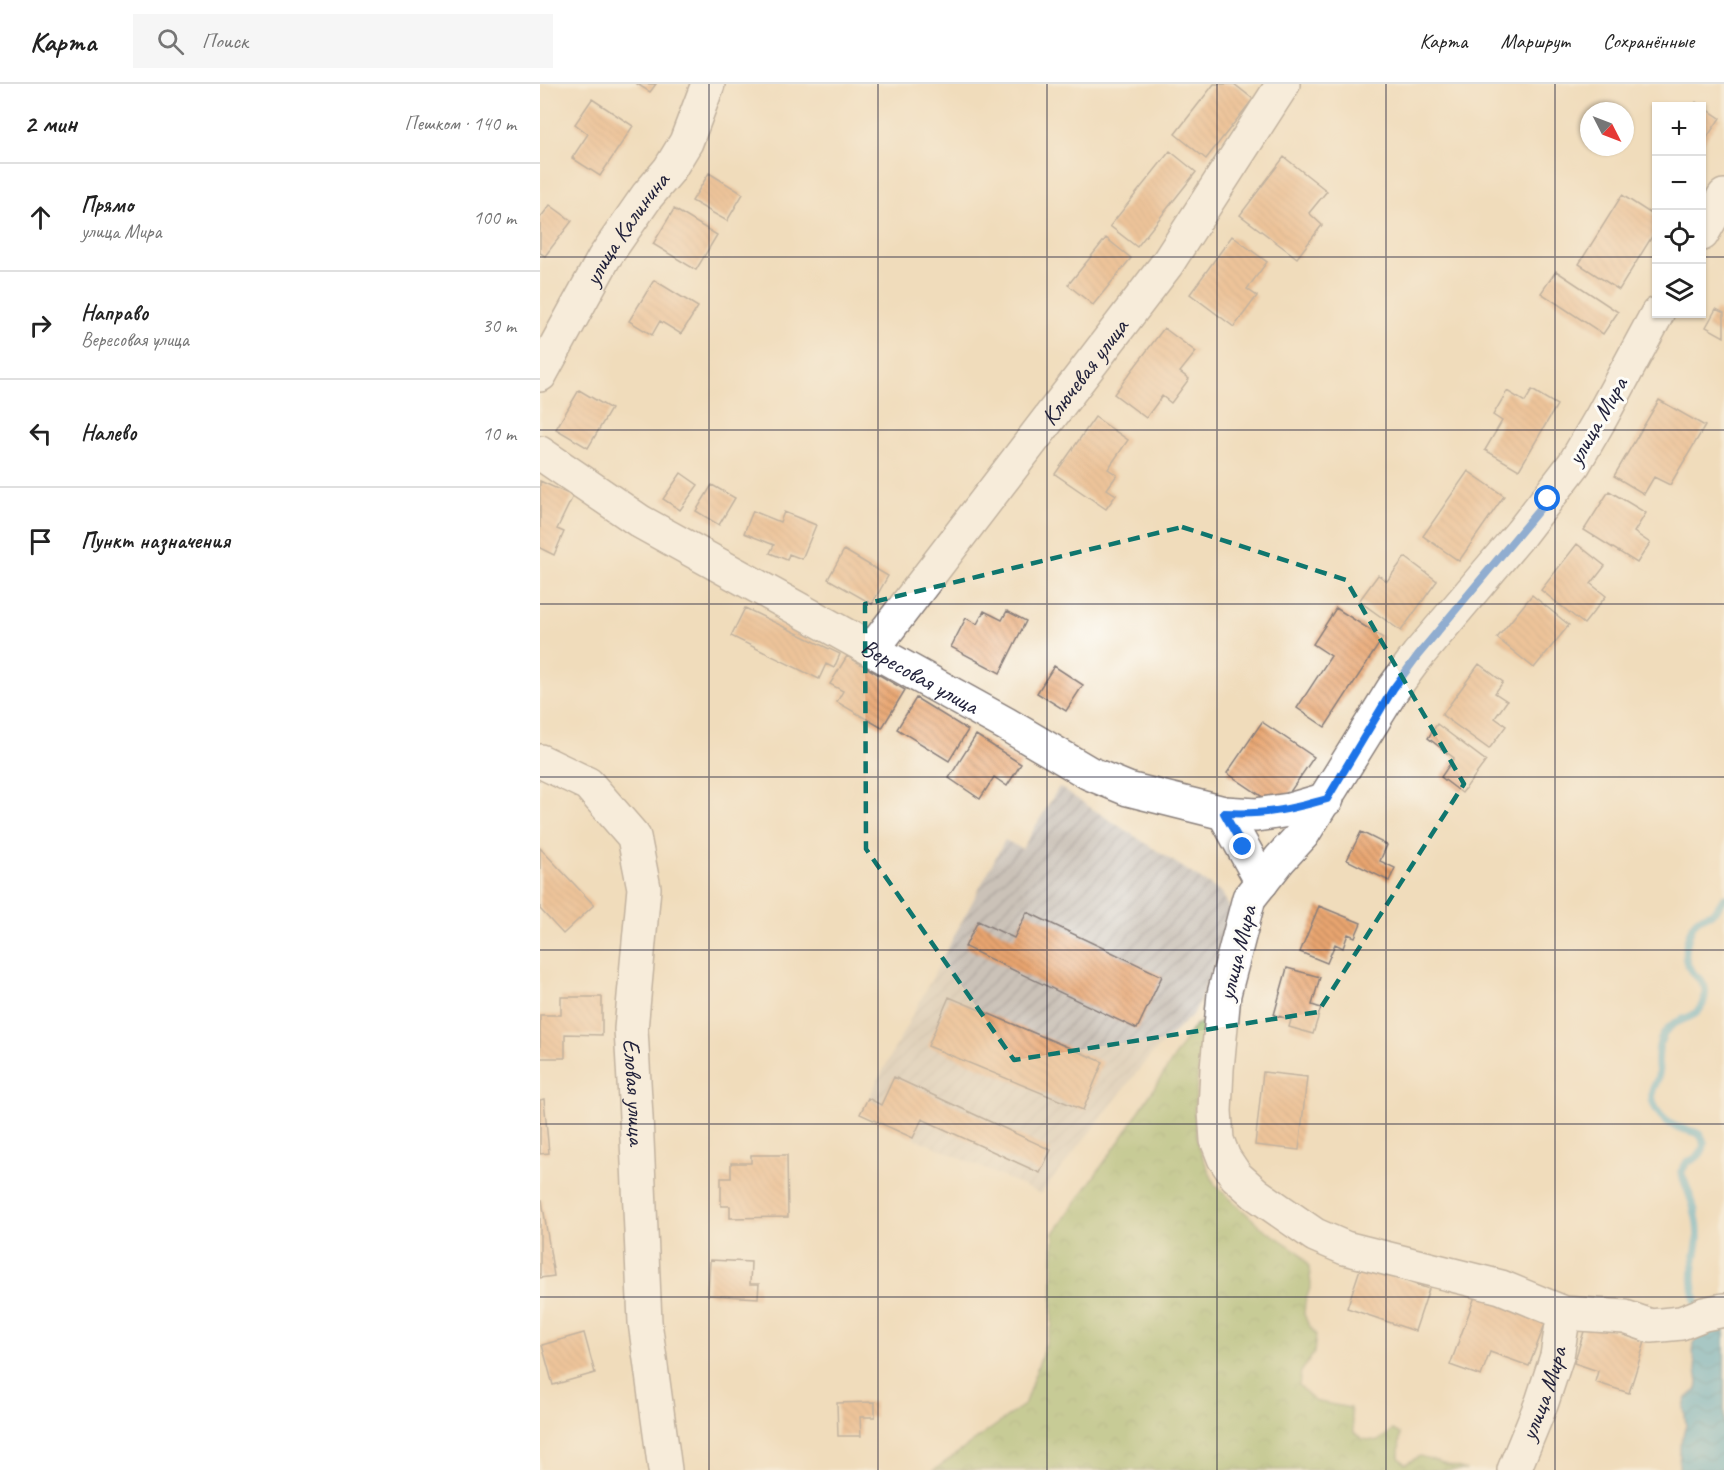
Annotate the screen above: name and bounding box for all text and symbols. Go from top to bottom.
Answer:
search box [133,14,553,68]
text: Карта [30,24,97,59]
icon: search [154,25,187,58]
text: Поиск [202,27,248,55]
text: Карта [1419,28,1468,54]
text: Маршрут [1501,28,1570,54]
text: Сохранённые [1603,28,1694,54]
north arrow [1580,102,1634,156]
map controls [1652,102,1706,318]
button: + [1652,102,1706,156]
text: 2 мин [24,107,77,140]
text: Пешком · 140 m [404,111,516,136]
button: − [1652,156,1706,210]
street label: улица Калинина [576,165,677,292]
text: Прямо [81,191,133,219]
icon: ahead [24,201,57,234]
text: 100 m [473,205,516,230]
button: locate [1652,210,1706,264]
text: улица Мира [81,219,161,244]
button: layers [1652,264,1706,318]
text: Направо [81,299,148,327]
icon: right [24,309,57,342]
street label: Ключевая улица [1034,311,1136,431]
text: 30 m [482,313,516,338]
text: Вересовая улица [81,327,189,352]
street label: улица Мира [1559,371,1635,472]
icon: left [24,417,57,450]
text: Налево [81,419,137,447]
text: 10 m [482,421,516,446]
route start [1534,485,1560,511]
icon: arrive [24,525,57,558]
text: Пункт назначения [81,527,230,555]
street label: Вересовая улица [856,632,985,721]
route end [1229,833,1255,859]
street label: улица Мира [1210,901,1264,1005]
street label: Еловая улица [617,1038,652,1148]
street label: улица Мира [1512,1344,1573,1446]

